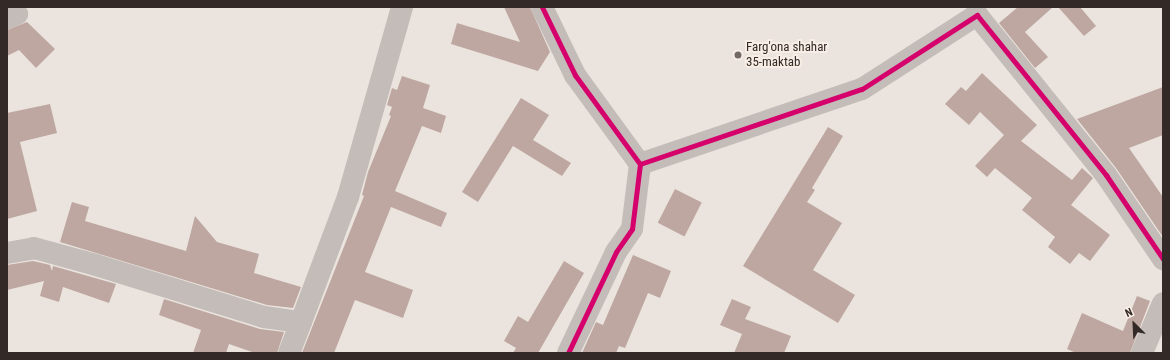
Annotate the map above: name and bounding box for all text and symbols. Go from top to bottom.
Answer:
place label: Farg'ona shahar 35-maktab [746,40,827,71]
marker: Farg'ona shahar 35-maktab [733,50,743,60]
north arrow [1114,304,1154,344]
text: N [1123,305,1135,320]

